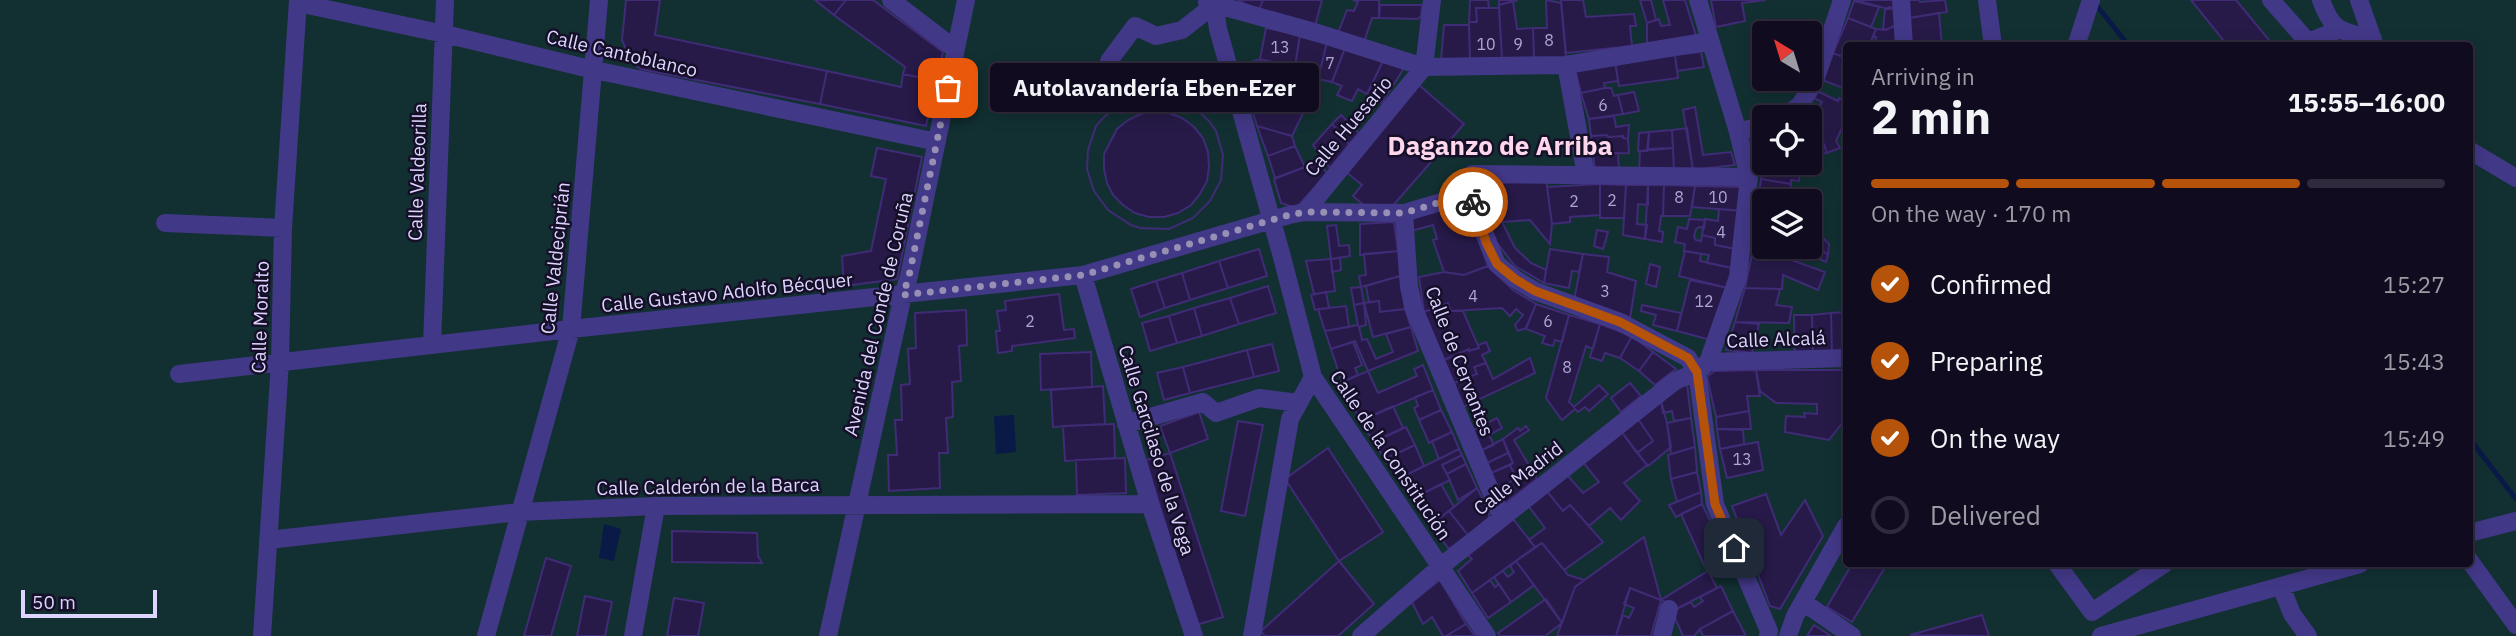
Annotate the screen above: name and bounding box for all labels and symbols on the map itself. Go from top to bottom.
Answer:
north arrow [1752,21,1822,91]
street label: Calle Cantoblanco [544,24,700,82]
house number: 8 [1544,30,1554,50]
house number: 10 [1476,34,1496,54]
house number: 9 [1513,34,1523,54]
house number: 13 [1270,37,1290,57]
house number: 7 [1325,53,1335,73]
pin [918,58,978,118]
callout: Autolavandería Eben-Ezer [990,64,1319,112]
street label: Calle Huesario [1299,71,1397,181]
house number: 6 [1598,95,1608,115]
street label: Calle Valdeorilla [403,103,431,241]
district label: Daganzo de Arriba [1388,128,1613,162]
courier [1438,167,1508,237]
street label: Calle Valdeciprián [535,181,575,335]
house number: 8 [1674,187,1684,207]
house number: 10 [1708,187,1728,207]
street label: Avenida del Conde de Coruña [838,190,918,438]
house number: 2 [1607,190,1617,210]
house number: 2 [1569,191,1579,211]
house number: 4 [1716,222,1726,242]
street label: Calle Moralto [246,260,274,374]
street label: Calle Gustavo Adolfo Bécquer [600,267,854,317]
house number: 3 [1600,281,1610,301]
street label: Calle de Cervantes [1420,283,1500,439]
house number: 4 [1468,286,1478,306]
house number: 12 [1694,291,1714,311]
house number: 2 [1025,311,1035,331]
house number: 6 [1543,311,1553,331]
street label: Calle Alcalá [1726,325,1826,353]
street label: Calle Garcilaso de la Vega [1114,342,1200,558]
house number: 8 [1562,357,1572,377]
street label: Calle de la Constitución [1325,365,1457,545]
street label: Calle Madrid [1469,436,1567,520]
house number: 13 [1732,449,1752,469]
street label: Calle Calderón de la Barca [596,472,820,500]
pin [1704,518,1764,578]
scale bar [21,587,158,619]

